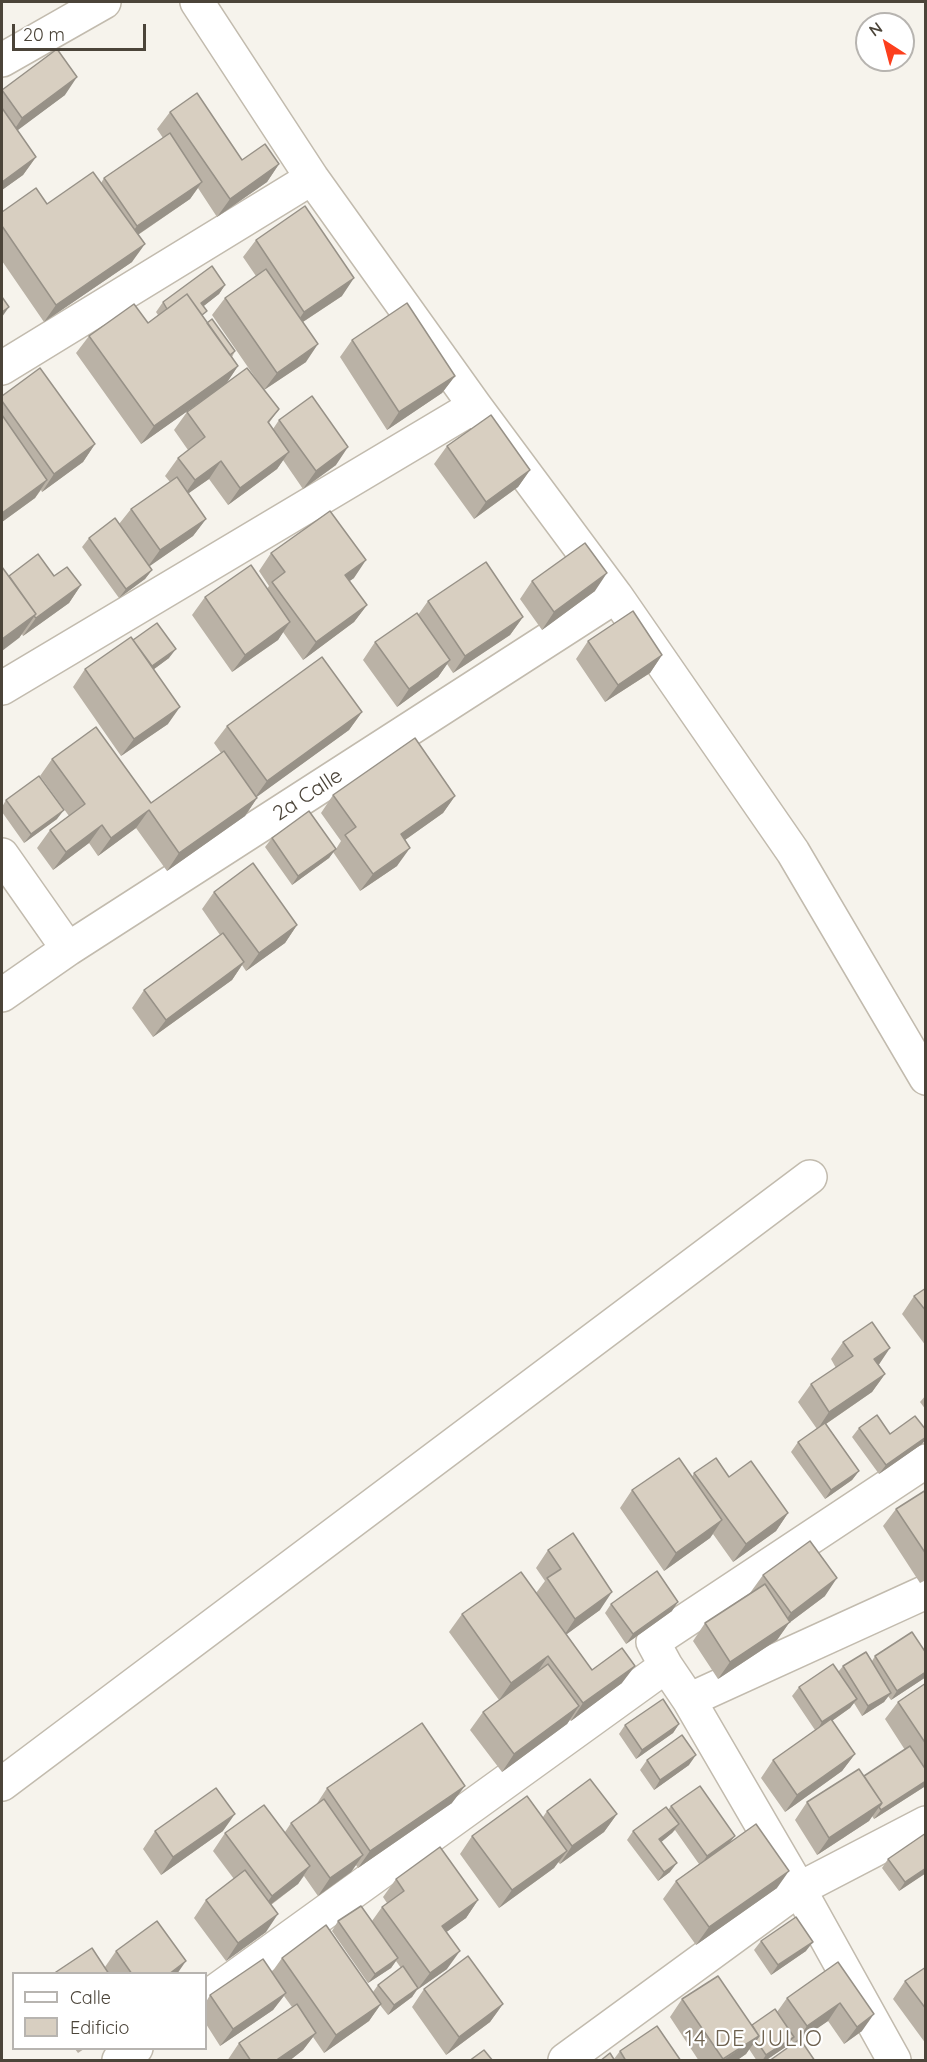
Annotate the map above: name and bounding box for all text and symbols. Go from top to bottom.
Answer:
scale bar [15,12,148,50]
north arrow [855,12,915,72]
text: N [865,18,886,41]
text: 20 m [23,23,65,46]
street label: 2a Calle [268,763,348,827]
legend [12,1972,207,2050]
text: Calle [70,1986,111,2009]
text: Edificio [70,2016,129,2039]
district label: 14 DE JULIO [685,2026,823,2052]

